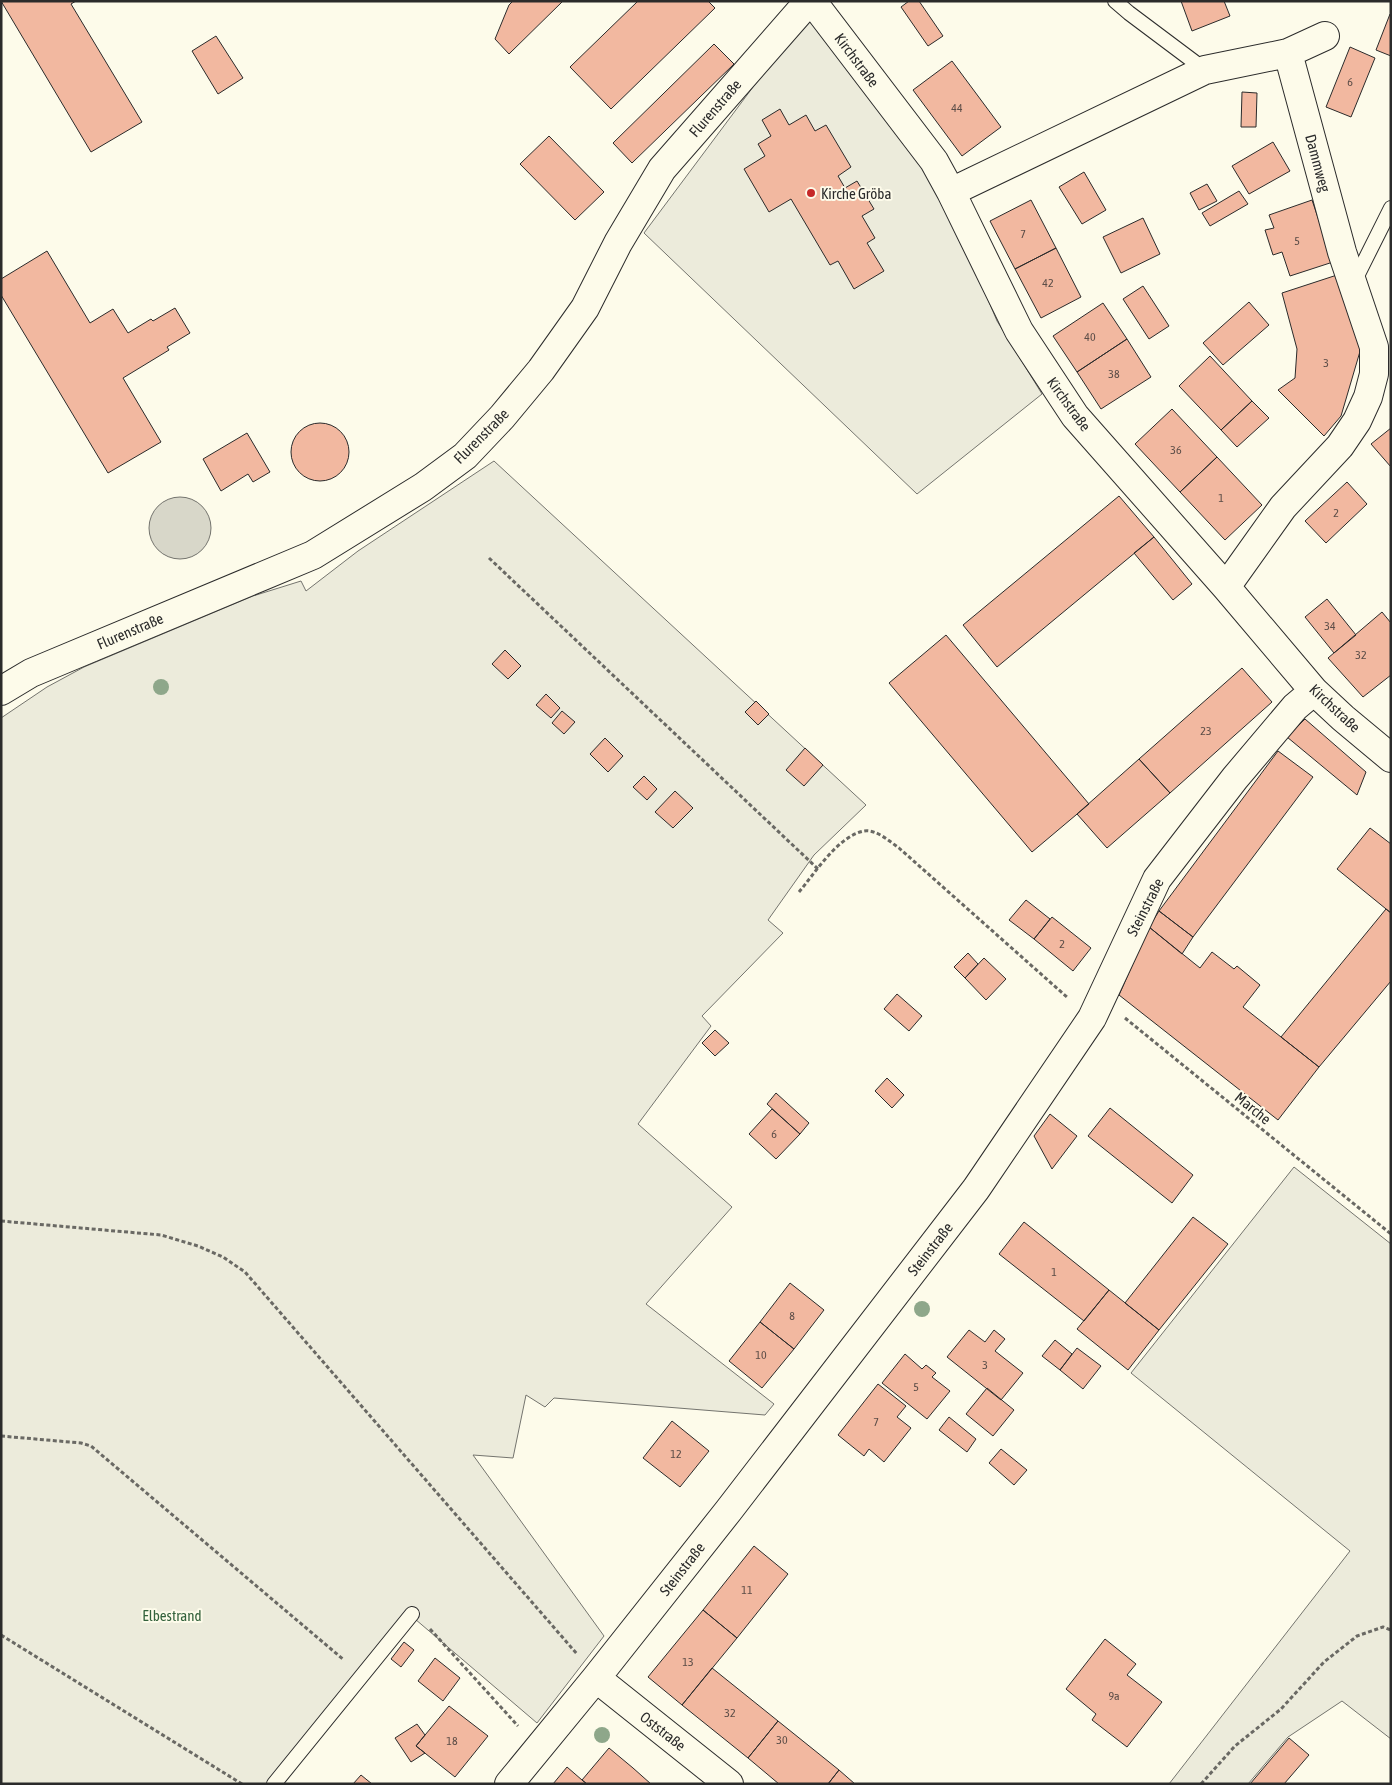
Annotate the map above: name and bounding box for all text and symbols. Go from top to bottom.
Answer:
street label: Kirchstraße [831,30,883,90]
house number: 6 [1347,75,1353,89]
street label: Flurenstraße [686,76,745,140]
house number: 44 [951,101,963,115]
street label: Dammweg [1302,132,1334,194]
place label: Kirche Gröba [821,185,891,202]
marker: Kirche Gröba [805,187,817,199]
house number: 7 [1020,227,1026,241]
house number: 5 [1294,234,1300,248]
house number: 42 [1042,276,1054,290]
house number: 40 [1084,330,1096,344]
house number: 3 [1323,356,1329,370]
house number: 38 [1108,367,1120,381]
street label: Kirchstraße [1044,374,1094,434]
street label: Flurenstraße [450,405,512,467]
house number: 36 [1170,443,1182,457]
house number: 1 [1218,491,1224,505]
house number: 2 [1333,506,1339,520]
street label: Flurenstraße [94,609,166,653]
house number: 34 [1324,619,1336,633]
house number: 32 [1355,648,1367,662]
street label: Kirchstraße [1306,680,1364,736]
house number: 23 [1200,724,1212,738]
street label: Steinstraße [1123,875,1167,939]
house number: 2 [1059,937,1065,951]
street label: Marche [1232,1088,1274,1128]
house number: 6 [771,1127,777,1141]
street label: Steinstraße [904,1219,956,1279]
house number: 1 [1051,1265,1057,1279]
house number: 8 [789,1309,795,1323]
house number: 10 [755,1348,767,1362]
house number: 3 [982,1358,988,1372]
house number: 5 [913,1380,919,1394]
house number: 7 [873,1415,879,1429]
house number: 12 [670,1447,682,1461]
street label: Steinstraße [656,1539,708,1599]
house number: 11 [741,1583,753,1597]
park label: Elbestrand [142,1607,202,1624]
house number: 13 [682,1655,694,1669]
house number: 9a [1108,1689,1120,1703]
house number: 32 [724,1706,736,1720]
street label: Oststraße [637,1708,689,1754]
house number: 30 [776,1733,788,1747]
house number: 18 [446,1734,458,1748]

